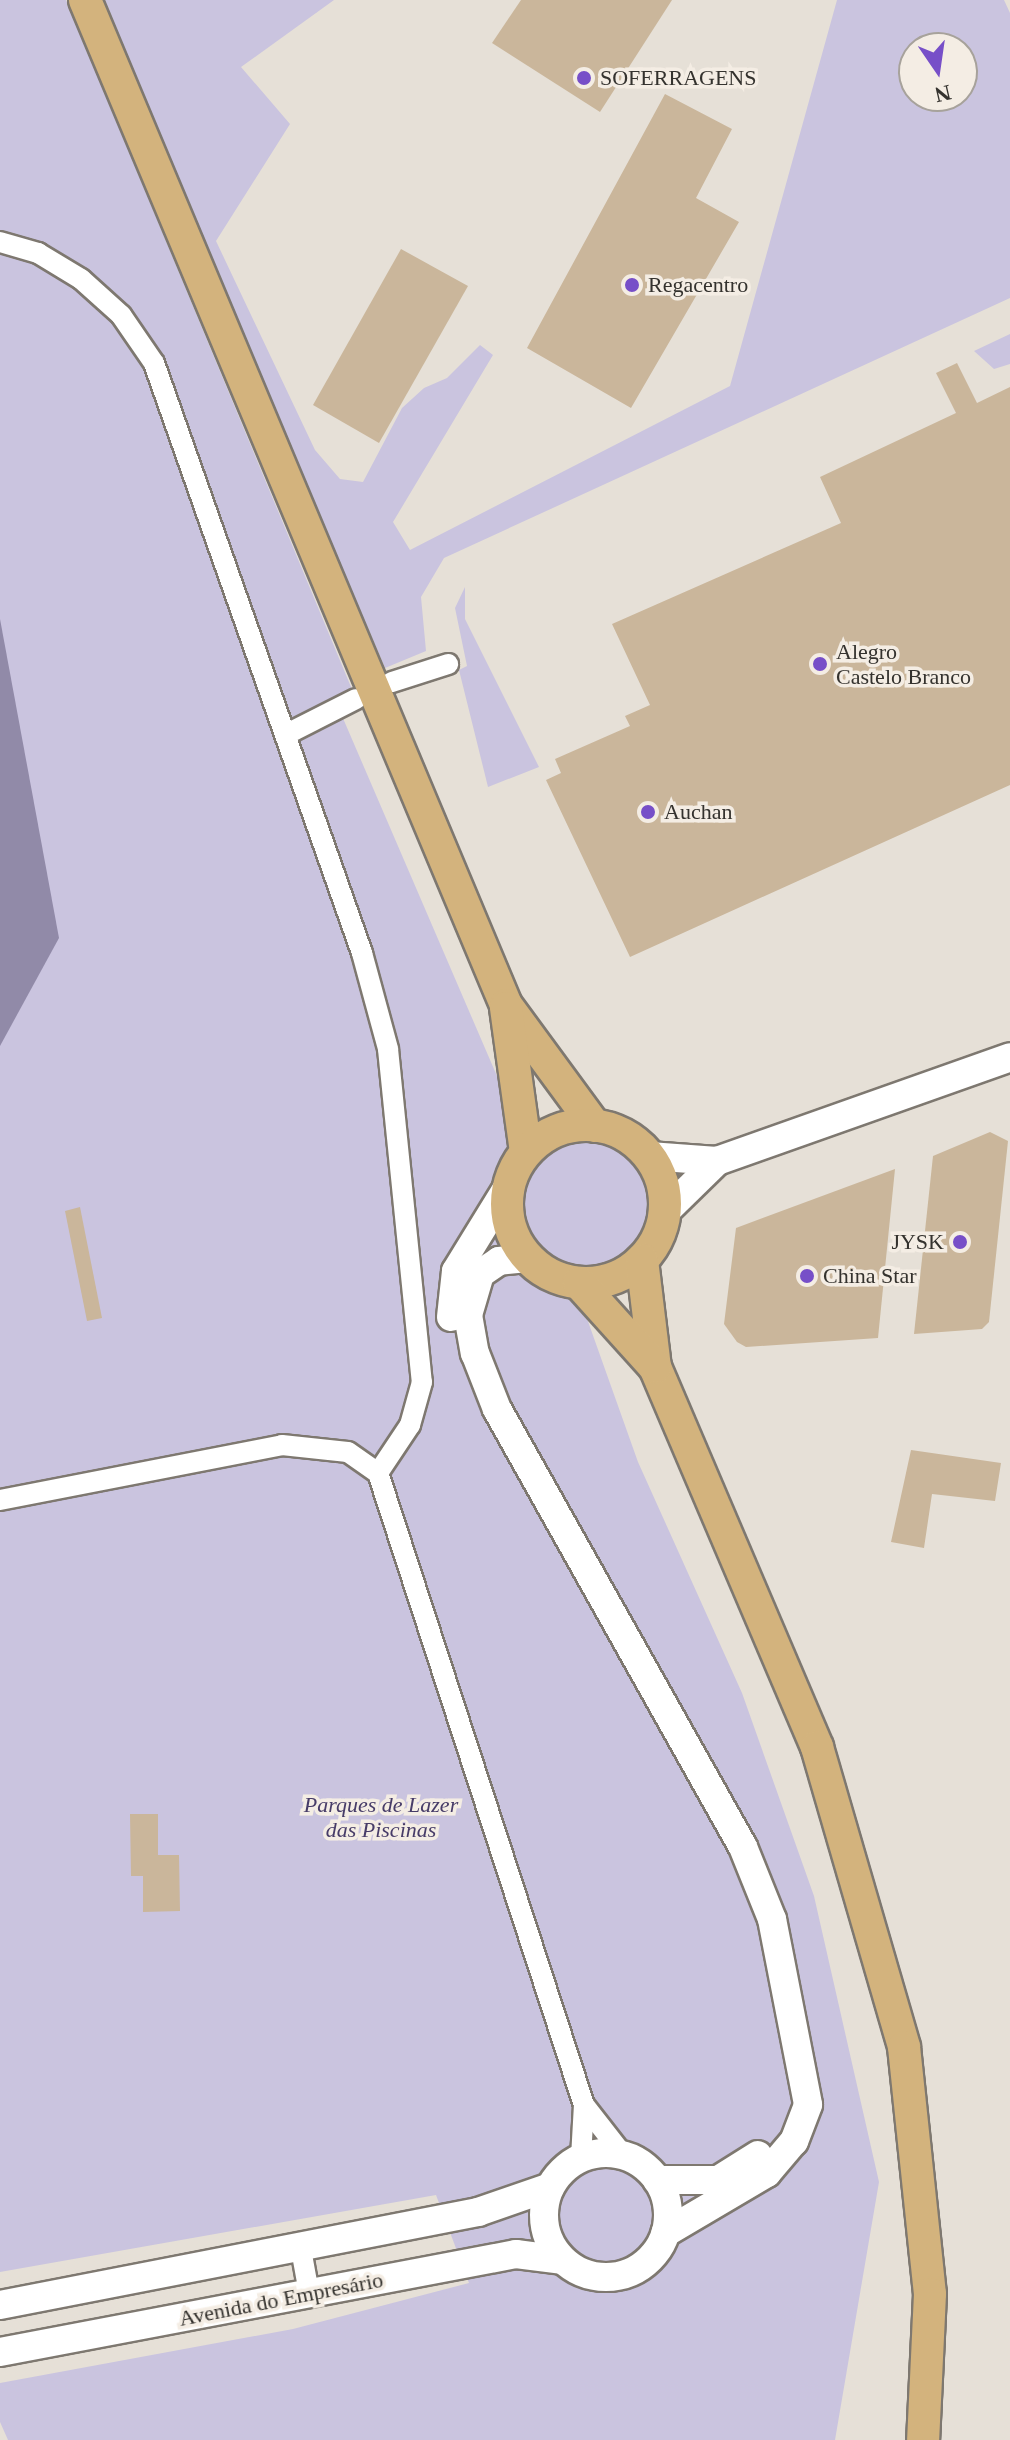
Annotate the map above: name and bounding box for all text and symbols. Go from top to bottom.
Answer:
north arrow [898,32,978,112]
place label: SOFERRAGENS [600,65,756,91]
marker: SOFERRAGENS [575,69,593,87]
text: N [933,80,954,108]
place label: Regacentro [648,272,748,298]
marker: Regacentro [623,276,641,294]
place label: Alegro Castelo Branco [836,638,971,690]
marker: Alegro Castelo Branco [811,655,829,673]
place label: Auchan [664,799,732,825]
marker: Auchan [639,803,657,821]
place label: JYSK [891,1229,944,1255]
marker: JYSK [951,1233,969,1251]
place label: China Star [823,1263,916,1289]
marker: China Star [798,1267,816,1285]
park label: Parques de Lazer das Piscinas [304,1791,458,1842]
street label: Avenida do Empresário [177,2266,385,2332]

